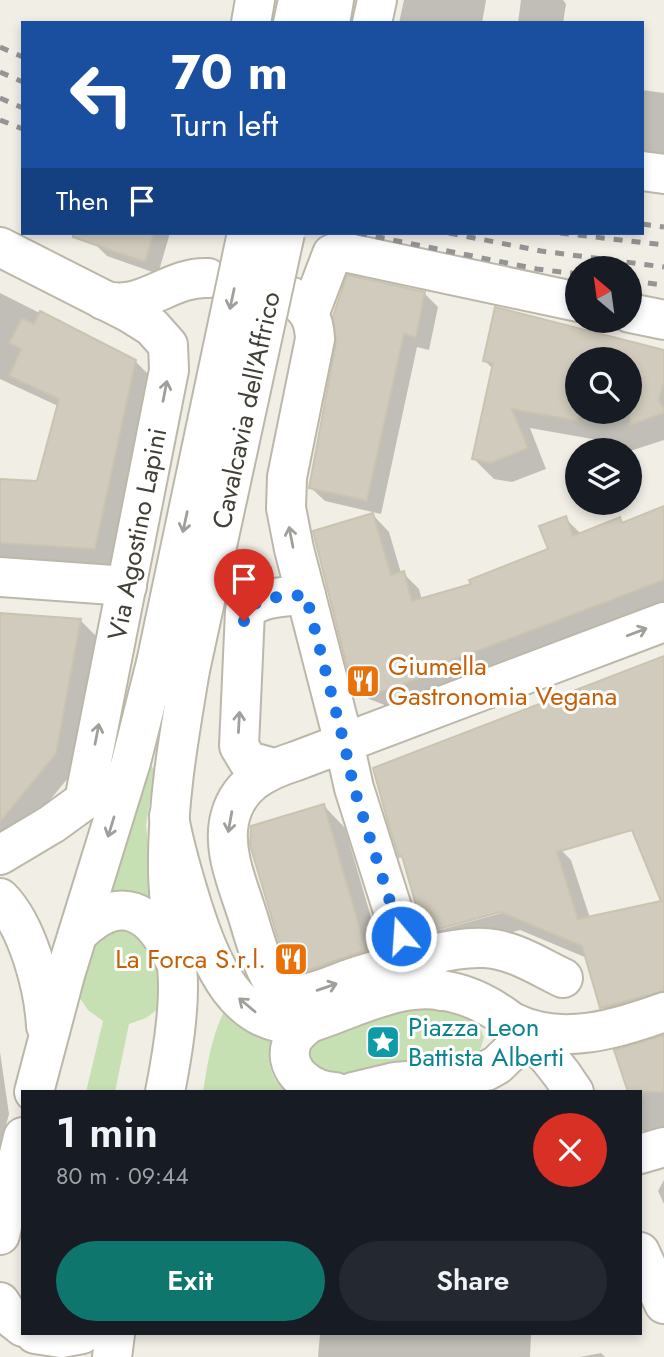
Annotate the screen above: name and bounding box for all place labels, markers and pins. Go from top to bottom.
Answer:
pin [214,549,274,621]
place label: Giumella Gastronomia Vegana [388,647,617,715]
restaurant icon: Giumella Gastronomia Vegana [344,662,382,700]
place label: La Forca S.r.l. [115,940,266,978]
restaurant icon: La Forca S.r.l. [272,940,310,978]
place label: Piazza Leon Battista Alberti [408,1008,565,1076]
place icon: Piazza Leon Battista Alberti [364,1023,402,1061]

